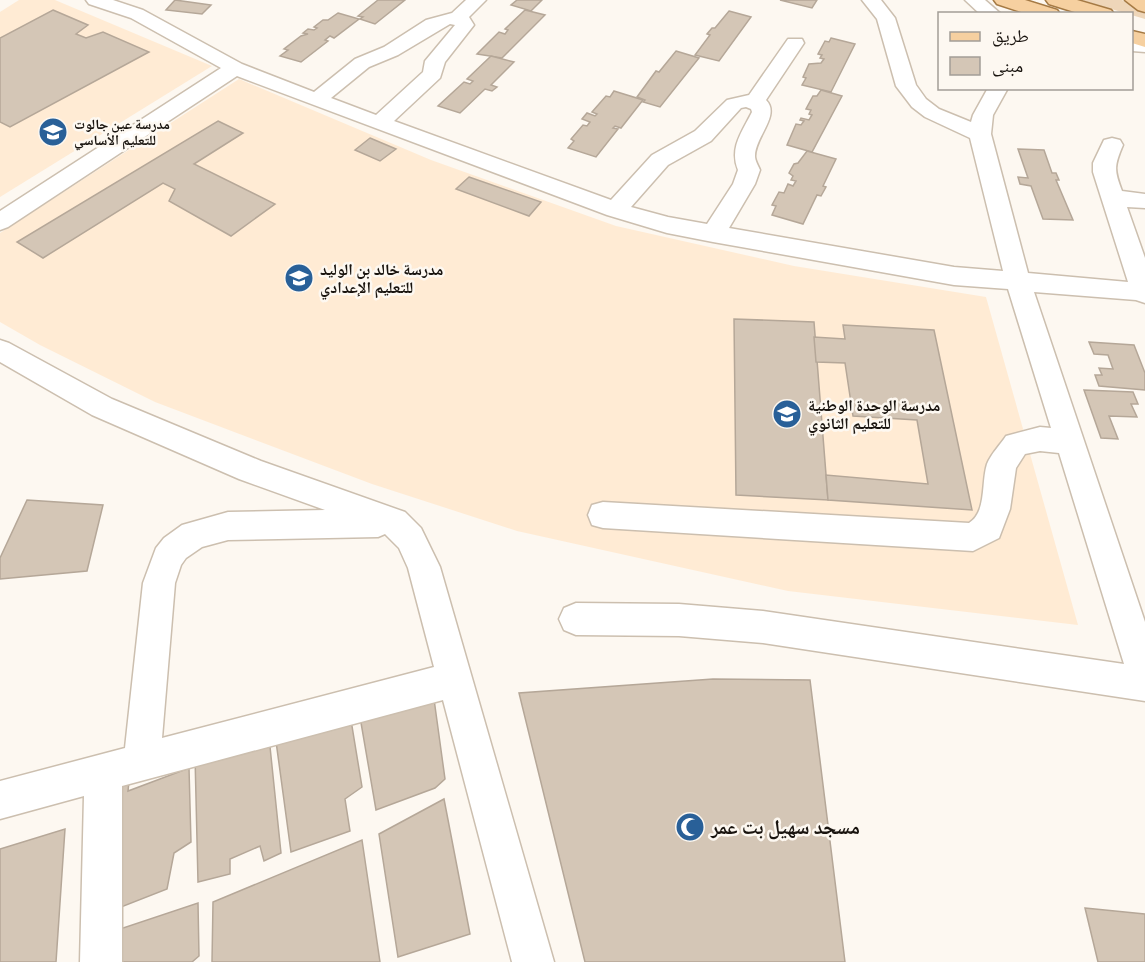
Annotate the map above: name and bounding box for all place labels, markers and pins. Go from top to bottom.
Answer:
place label: مدرسة عين جالوت للتعليم الأساسي [74,114,170,151]
school or university icon: مدرسة عين جالوت للتعليم الأساسي [37,116,69,148]
place label: مدرسة خالد بن الوليد للتعليم الإعدادي [320,258,443,300]
school or university icon: مدرسة خالد بن الوليد للتعليم الإعدادي [283,262,315,294]
place label: مدرسة الوحدة الوطنية للتعليم الثانوي [808,394,940,436]
school or university icon: مدرسة الوحدة الوطنية للتعليم الثانوي [771,398,803,430]
mosque icon: مسجد سهيل بت عمر [674,811,706,843]
place label: مسجد سهيل بت عمر [710,813,860,841]

